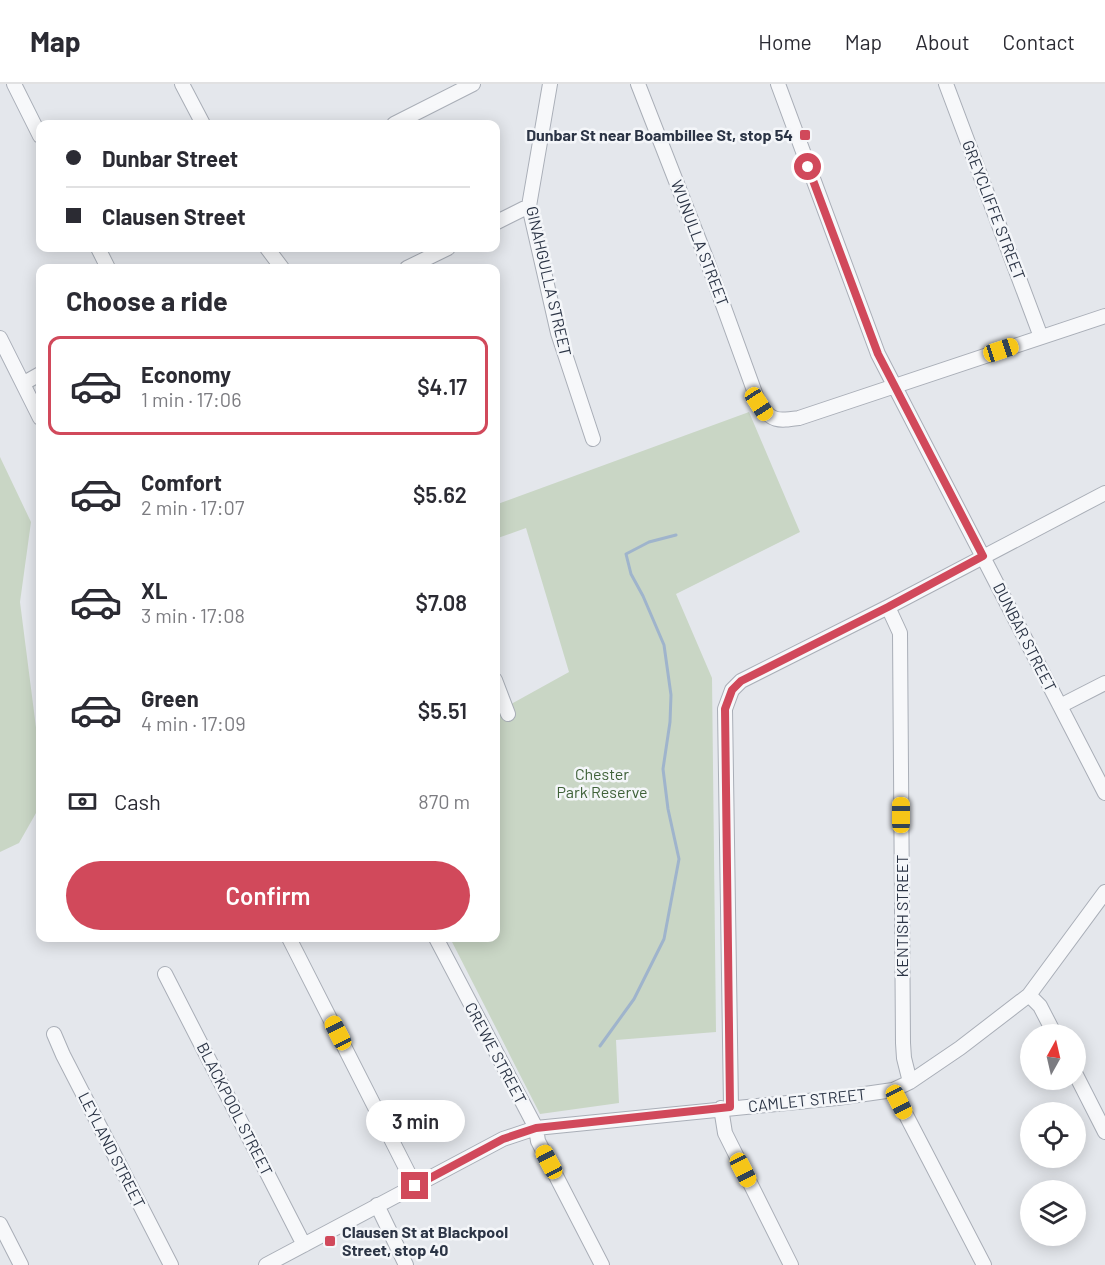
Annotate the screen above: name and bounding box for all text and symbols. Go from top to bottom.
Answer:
text: Map [30,24,81,58]
text: Home [758,29,812,54]
text: Map [845,29,882,54]
text: About [915,29,970,54]
text: Contact [1003,29,1075,54]
place label: Dunbar St near Boambillee St, stop 54 [526,125,793,144]
marker: Dunbar St near Boambillee St, stop 54 [798,128,812,142]
street label: GREYCLIFFE STREET [959,137,1030,282]
text: Dunbar Street [102,145,238,171]
route start [794,153,821,180]
street label: WUNULLA STREET [668,177,733,309]
text: Clausen Street [102,203,246,229]
street label: GINAHGULLA STREET [523,204,576,358]
text: Choose a ride [66,284,228,316]
car [981,336,1021,364]
icon: car [69,359,123,413]
text: Economy [141,361,231,387]
text: $4.17 [417,373,467,399]
car [742,384,776,424]
text: 1 min · 17:06 [141,387,241,411]
icon: car [69,467,123,521]
text: Comfort [141,469,222,495]
text: $5.62 [413,481,467,507]
text: 2 min · 17:07 [141,495,244,519]
icon: car [69,575,123,629]
text: XL [141,577,167,603]
street label: DUNBAR STREET [990,579,1061,694]
text: $7.08 [415,589,467,615]
text: 3 min · 17:08 [141,603,245,627]
icon: car [69,683,123,737]
text: Green [141,685,199,711]
text: $5.51 [418,697,467,723]
text: 4 min · 17:09 [141,711,246,735]
park label: Chester Park Reserve [556,764,648,801]
icon: cash [66,785,99,818]
text: Cash [114,788,161,814]
text: 870 m [418,789,470,813]
car [892,797,910,833]
street label: KENTISH STREET [892,855,911,977]
button: Confirm [66,861,470,930]
street label: CREWE STREET [462,999,531,1107]
car [322,1013,354,1053]
north arrow [1020,1024,1086,1090]
map controls [1020,1024,1086,1246]
street label: BLACKPOOL STREET [194,1039,277,1179]
car [883,1082,915,1122]
street label: CAMLET STREET [747,1084,867,1115]
street label: LEYLAND STREET [75,1089,150,1211]
callout: 3 min [366,1099,464,1141]
button: locate [1020,1102,1086,1168]
text: 3 min [392,1109,439,1133]
car [533,1142,565,1182]
car [727,1150,759,1190]
route end [401,1172,428,1199]
button: layers [1020,1180,1086,1246]
place label: Clausen St at Blackpool Street, stop 40 [342,1222,508,1259]
marker: Clausen St at Blackpool Street, stop 40 [323,1234,337,1248]

